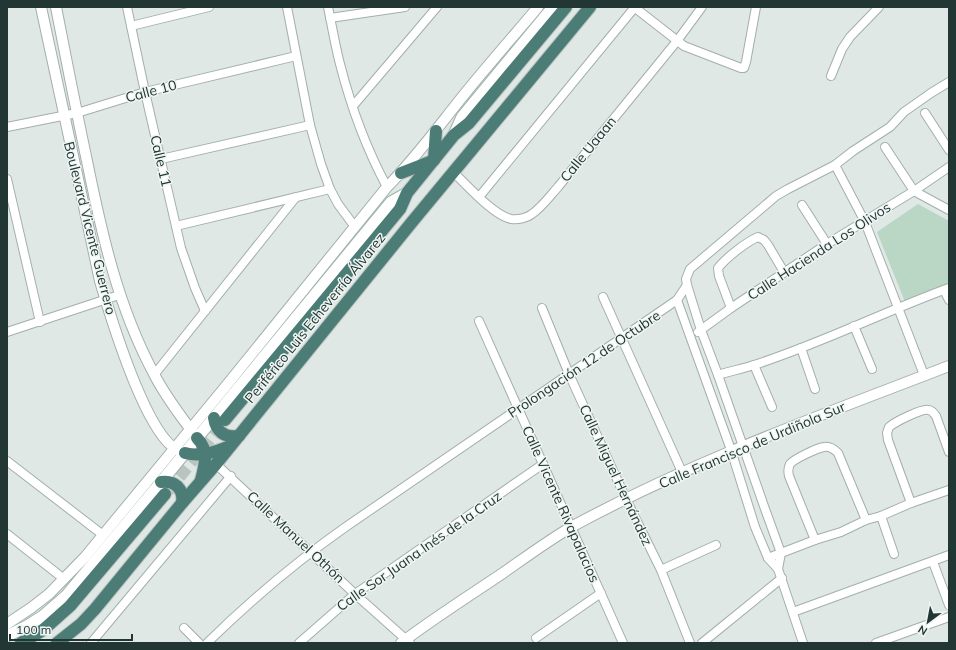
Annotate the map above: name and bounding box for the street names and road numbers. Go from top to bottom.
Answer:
street label: Calle 10 [123,76,179,106]
street label: Calle Uaaan [556,113,620,185]
street label: Calle 11 [146,133,176,189]
street label: Boulevard Vicente Guerrero [60,140,120,316]
street label: Calle Hacienda Los Olivos [744,198,894,304]
street label: Periférico Luis Echeverría Álvarez [241,229,389,407]
street label: Prolongación 12 de Octubre [504,306,664,422]
street label: Calle Francisco de Urdiñola Sur [656,397,849,493]
street label: Calle Miguel Hernández [575,402,657,548]
street label: Calle Vicente Rivapalacios [518,423,604,585]
street label: Calle Manuel Othón [243,487,349,587]
street label: Calle Sor Juana Inés de la Cruz [333,487,505,615]

